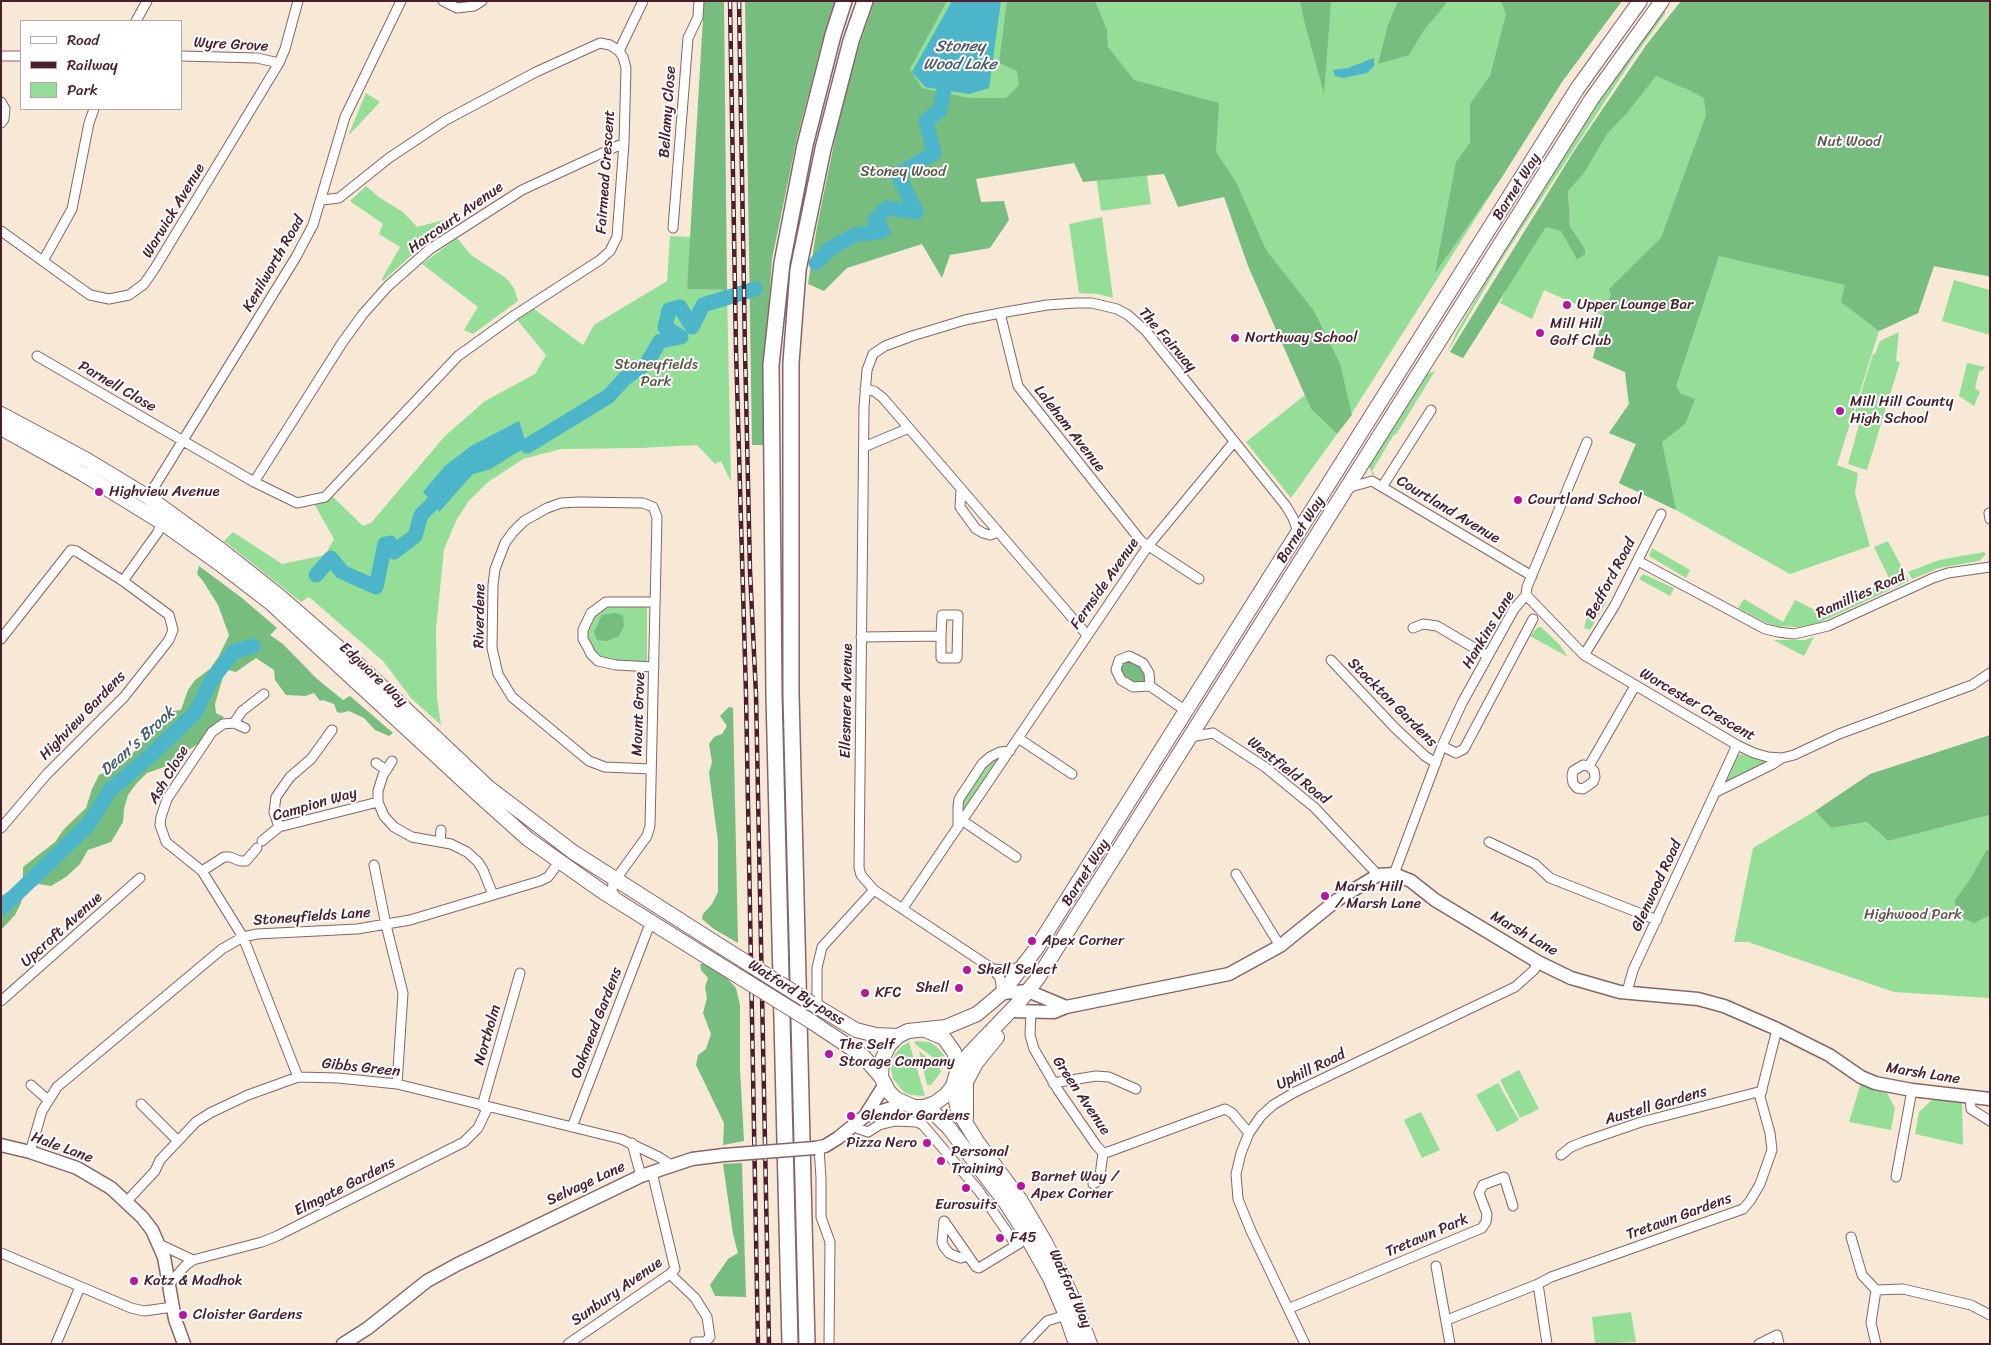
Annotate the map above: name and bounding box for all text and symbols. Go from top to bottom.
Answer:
legend [20,20,182,110]
text: Road [67,27,99,53]
street label: Wyre Grove [193,34,269,56]
water label: Stoney Wood Lake [923,37,997,75]
text: Railway [67,52,118,78]
street label: Bellamy Close [656,65,680,159]
text: Park [67,77,98,103]
street label: Fairmead Crescent [593,110,619,234]
park label: Nut Wood [1817,133,1881,151]
street label: Barnet Way [1489,150,1545,224]
street label: Warwick Avenue [139,161,209,261]
park label: Stoney Wood [860,163,946,181]
street label: Harcourt Avenue [405,179,507,257]
street label: Kenilworth Road [239,213,309,315]
place label: Upper Lounge Bar [1577,296,1693,314]
marker: Upper Lounge Bar [1561,299,1573,311]
street label: The Fairway [1134,304,1200,376]
place label: Mill Hill Golf Club [1550,315,1611,350]
marker: Mill Hill Golf Club [1534,327,1546,339]
place label: Northway School [1245,329,1357,347]
marker: Northway School [1229,332,1241,344]
park label: Stoneyfields Park [614,356,698,391]
street label: Parnell Close [75,357,159,417]
street label: Laleham Avenue [1030,382,1108,476]
place label: Mill Hill County High School [1850,393,1953,428]
marker: Mill Hill County High School [1834,405,1846,417]
street label: Courtland Avenue [1393,472,1503,548]
place label: Highview Avenue [109,483,220,501]
marker: Highview Avenue [93,486,105,498]
place label: Courtland School [1528,491,1642,509]
street label: Barnet Way [1273,493,1329,567]
marker: Courtland School [1512,494,1524,506]
street label: Fernside Avenue [1067,535,1143,633]
street label: Bedford Road [1582,535,1640,623]
street label: Ramillies Road [1814,567,1908,623]
street label: Riverdene [470,583,490,649]
street label: Hankins Lane [1459,588,1519,672]
street label: Edgware Way [335,639,411,711]
street label: Ellesmere Avenue [837,643,857,759]
street label: Stockton Gardens [1344,655,1440,751]
street label: Worcester Crescent [1636,665,1758,745]
street label: Highview Gardens [36,668,130,764]
street label: Mount Grove [629,672,649,756]
water label: Dean's Brook [97,704,179,780]
street label: Westfield Road [1243,733,1333,809]
street label: Ash Close [145,743,193,807]
street label: Campion Way [271,784,359,826]
street label: Barnet Way [1058,836,1114,910]
street label: Glenwood Road [1628,837,1686,935]
place label: Marsh Hill / Marsh Lane [1335,878,1421,913]
street label: Upcroft Avenue [18,889,106,971]
marker: Marsh Hill / Marsh Lane [1319,890,1331,902]
street label: Stoneyfields Lane [253,904,371,930]
park label: Highwood Park [1864,906,1962,924]
street label: Marsh Lane [1487,907,1561,961]
place label: Apex Corner [1042,932,1124,950]
marker: Apex Corner [1026,935,1038,947]
street label: Watford By-pass [744,956,848,1030]
place label: Shell Select [977,961,1057,979]
marker: Shell Select [961,964,973,976]
street label: Oakmead Gardens [568,965,626,1081]
place label: Shell [915,979,949,997]
marker: Shell [953,982,965,994]
place label: KFC [875,984,901,1002]
marker: KFC [859,987,871,999]
street label: Northolm [471,1003,505,1067]
place label: The Self Storage Company [839,1036,955,1071]
street label: Uphill Road [1274,1046,1348,1094]
marker: The Self Storage Company [823,1048,835,1060]
street label: Green Avenue [1048,1053,1114,1139]
street label: Gibbs Green [321,1055,401,1081]
street label: Marsh Lane [1885,1059,1961,1089]
street label: Austell Gardens [1603,1083,1709,1129]
place label: Glendor Gardens [861,1107,970,1125]
marker: Glendor Gardens [845,1110,857,1122]
street label: Hale Lane [29,1129,95,1167]
place label: Pizza Nero [846,1134,917,1152]
marker: Pizza Nero [921,1137,933,1149]
place label: Personal Training [951,1143,1008,1178]
street label: Elmgate Gardens [291,1154,399,1220]
marker: Personal Training [935,1155,947,1167]
street label: Selvage Lane [544,1158,628,1210]
place label: Barnet Way / Apex Corner [1031,1168,1118,1203]
marker: Barnet Way / Apex Corner [1015,1180,1027,1192]
marker: Eurosuits [960,1182,972,1194]
street label: Tretawn Gardens [1624,1190,1734,1244]
place label: Eurosuits [935,1196,997,1214]
street label: Tretawn Park [1383,1211,1471,1261]
place label: F45 [1010,1229,1037,1247]
marker: F45 [994,1232,1006,1244]
street label: Watford Way [1045,1247,1095,1331]
street label: Sunbury Avenue [568,1254,666,1330]
place label: Katz & Madhok [144,1272,243,1290]
marker: Katz & Madhok [128,1275,140,1287]
place label: Cloister Gardens [193,1306,302,1324]
marker: Cloister Gardens [177,1309,189,1321]

